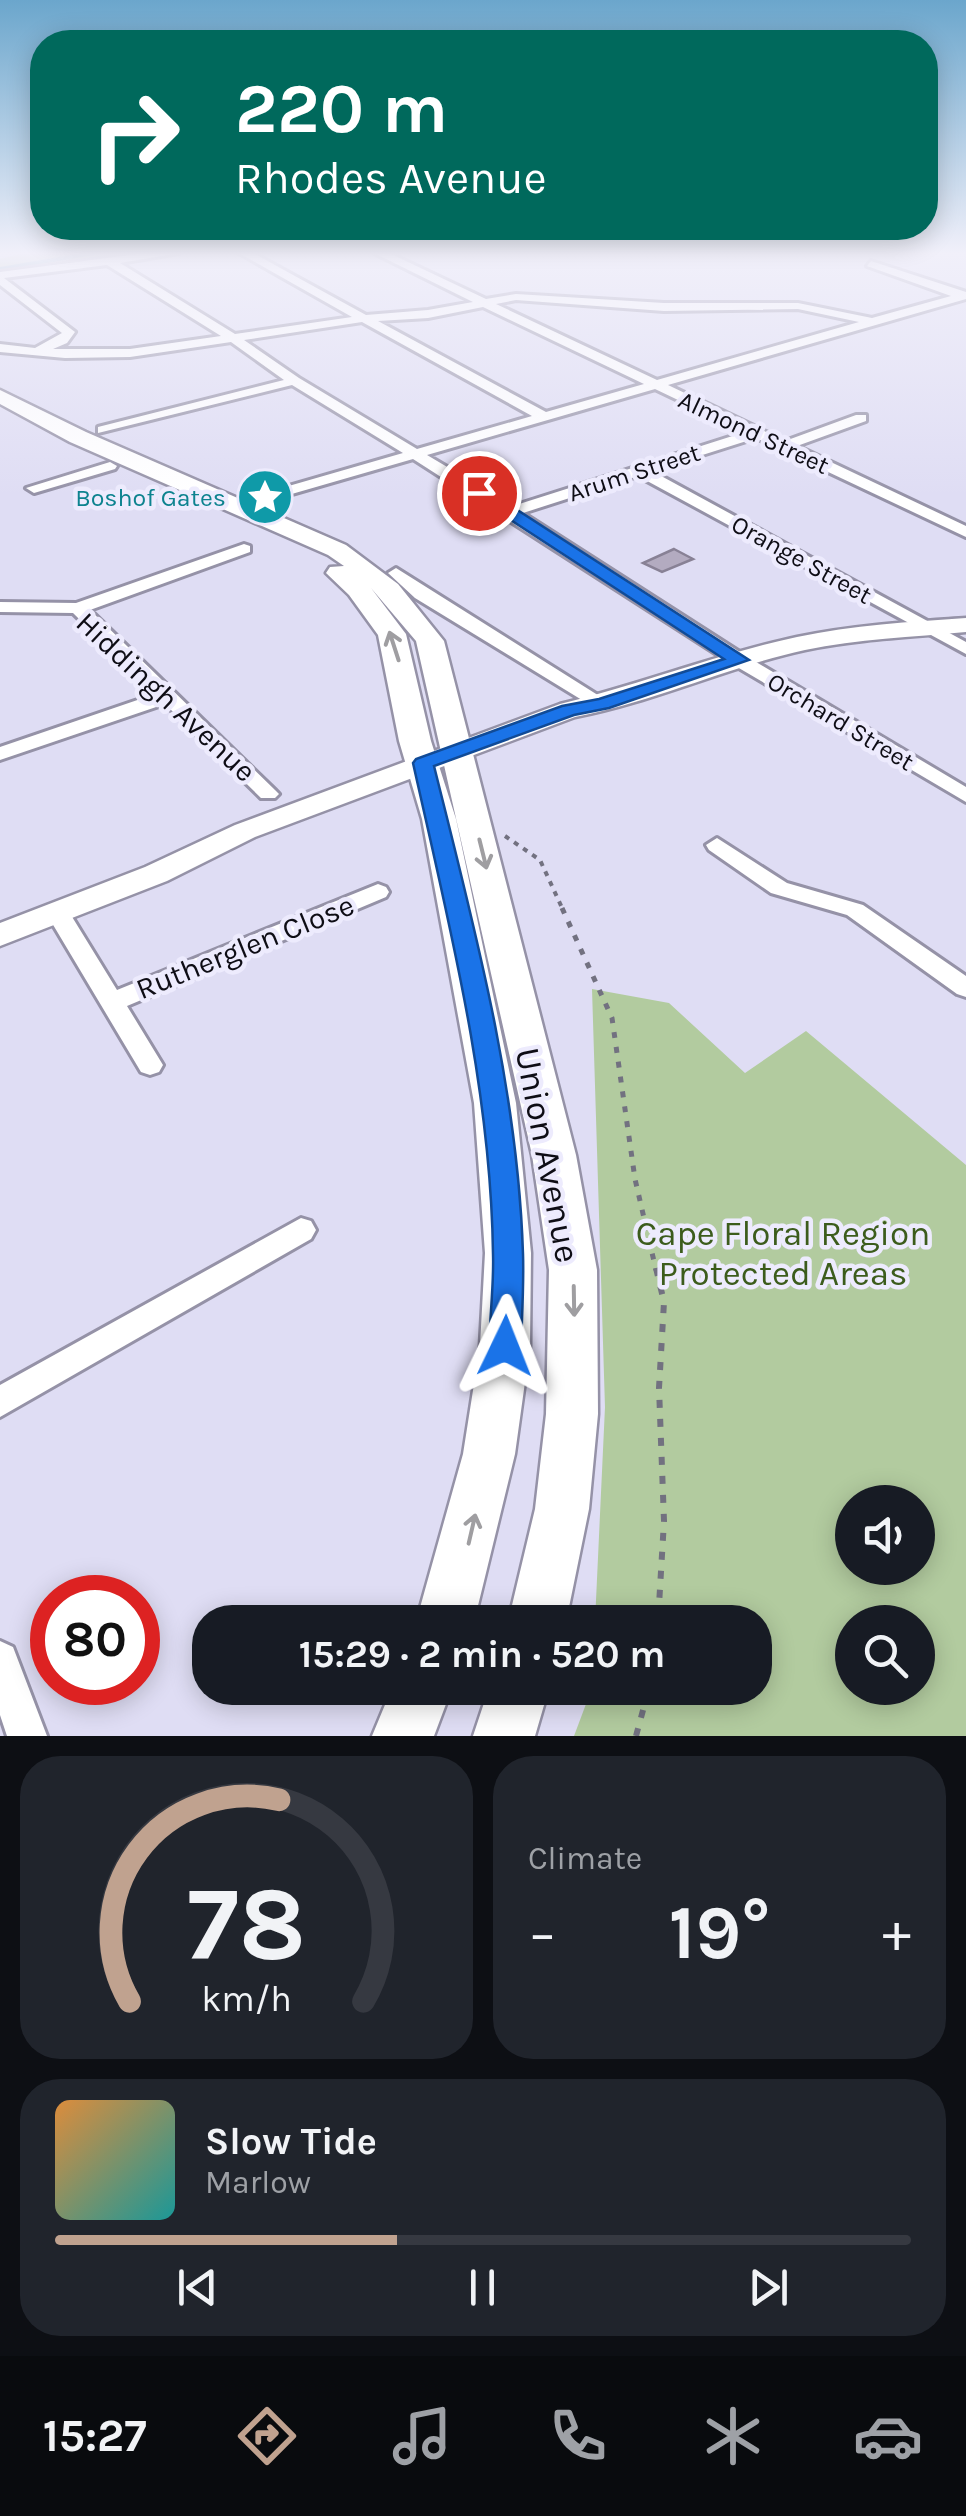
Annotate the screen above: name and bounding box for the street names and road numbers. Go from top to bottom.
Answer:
street label: Almond Street [674,385,834,480]
street label: Arum Street [565,438,704,507]
street label: Orange Street [727,509,877,610]
street label: Hiddingh Avenue [69,605,263,789]
street label: Orchard Street [762,666,919,776]
street label: Rutherglen Close [131,887,359,1007]
street label: Union Avenue [507,1044,588,1266]

